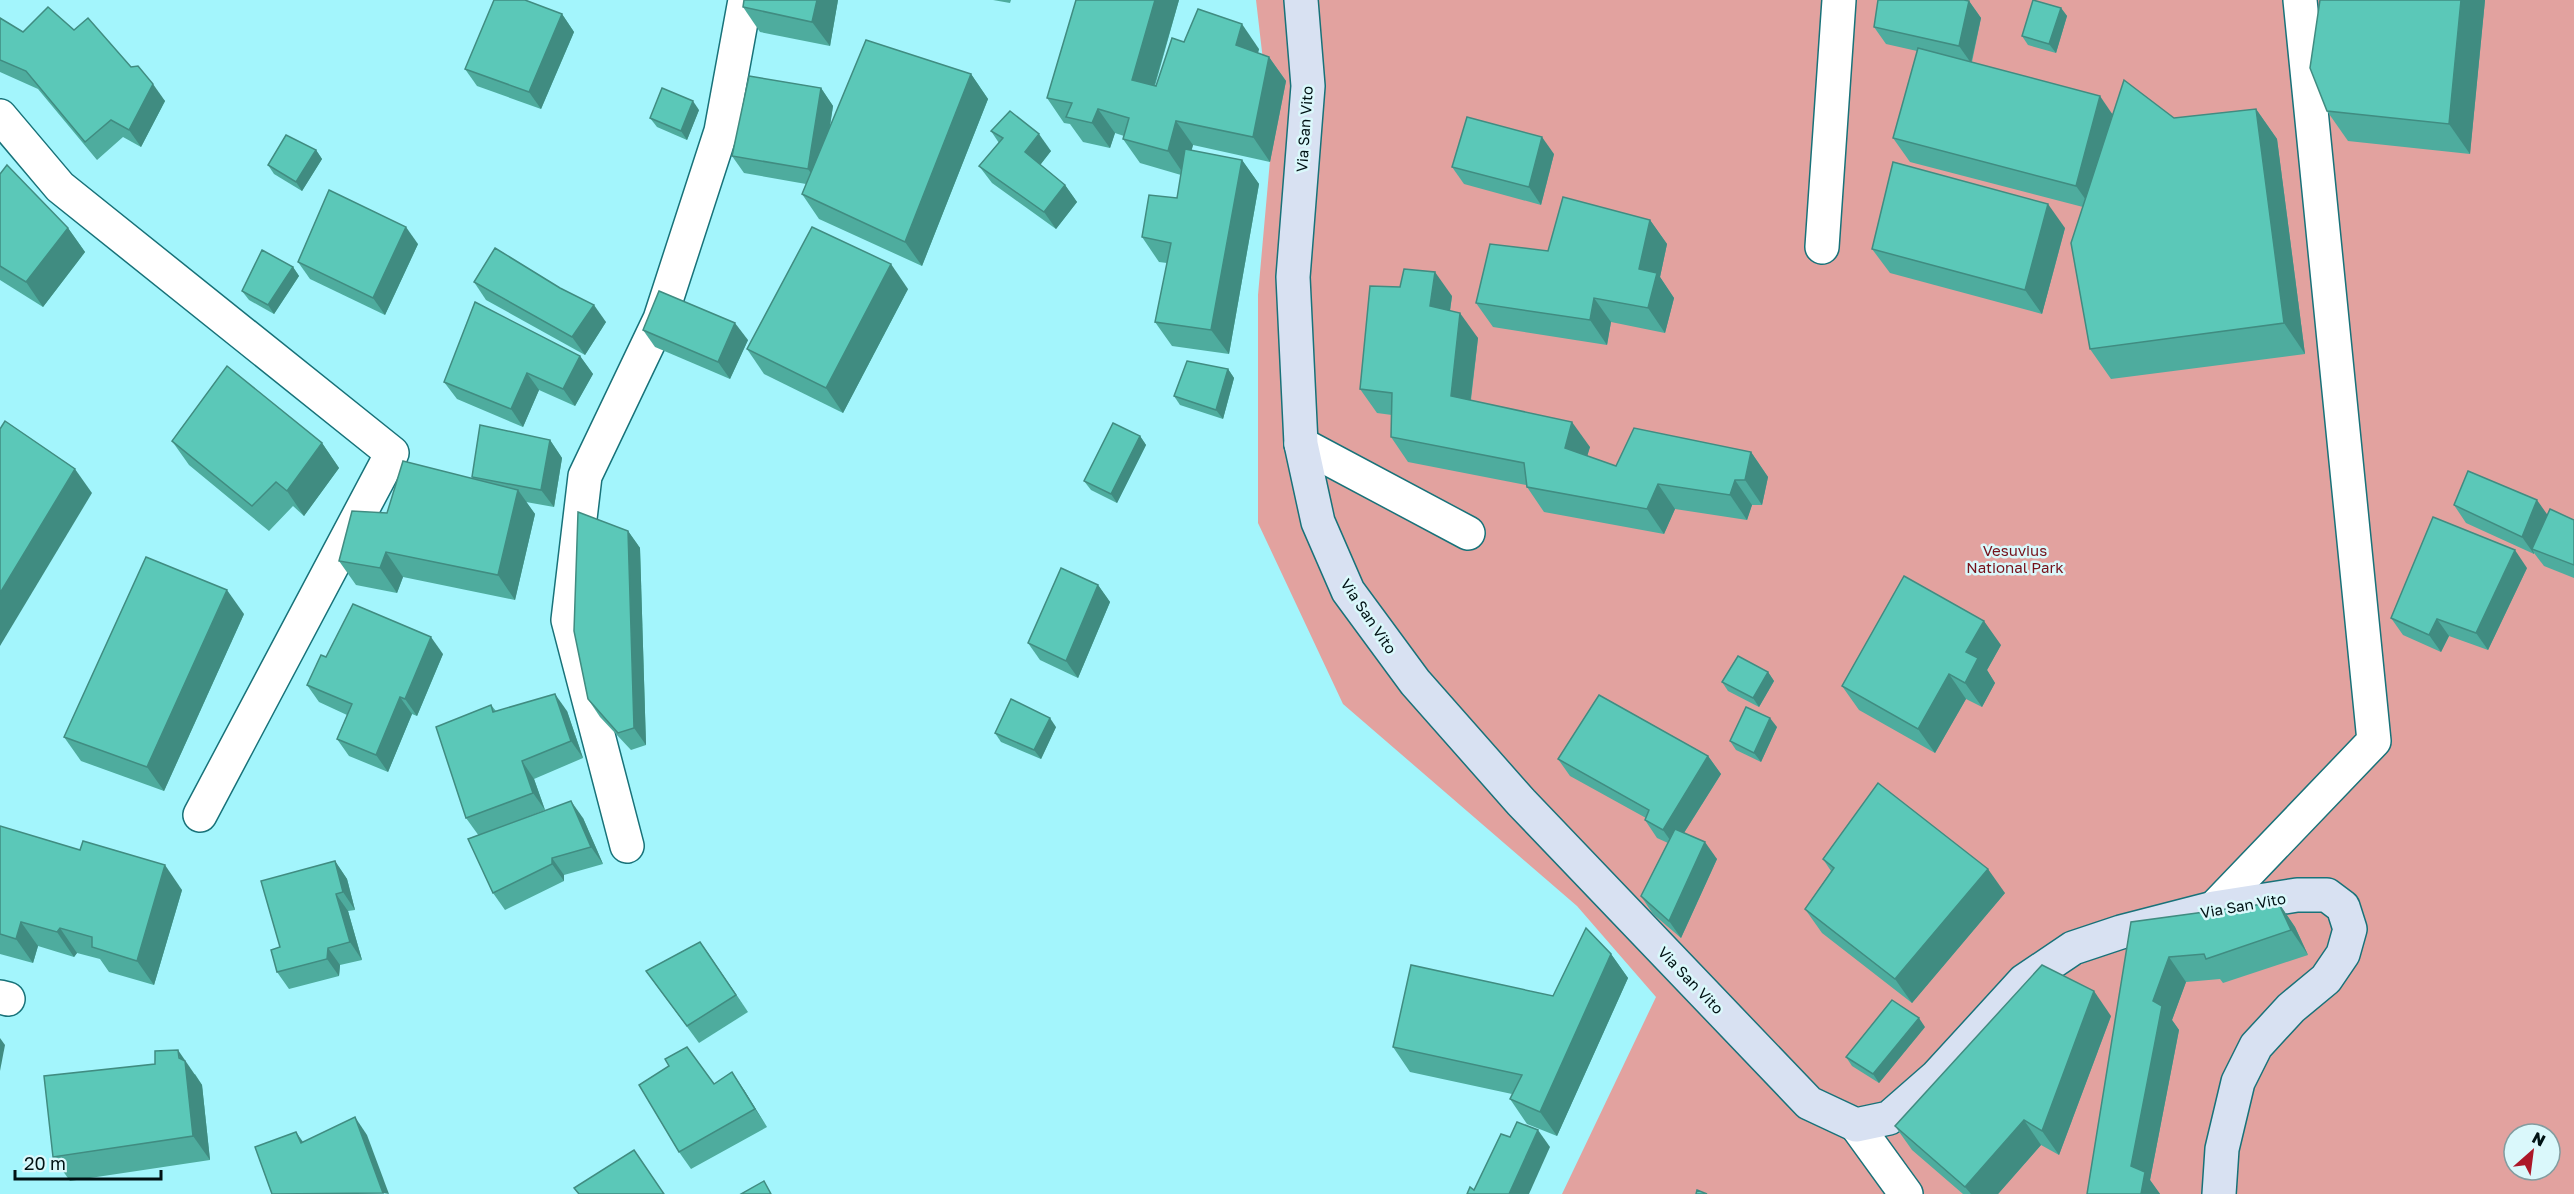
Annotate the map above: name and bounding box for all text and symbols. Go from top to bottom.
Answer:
street label: Via San Vito [1292,85,1316,173]
park label: Vesuvius National Park [1966,541,2064,576]
street label: Via San Vito [1337,575,1401,657]
street label: Via San Vito [2199,889,2287,921]
street label: Via San Vito [1655,943,1727,1017]
north arrow [2502,1122,2562,1182]
text: N [2529,1127,2549,1150]
scale bar [15,1143,160,1181]
text: 20 m [24,1152,66,1174]

